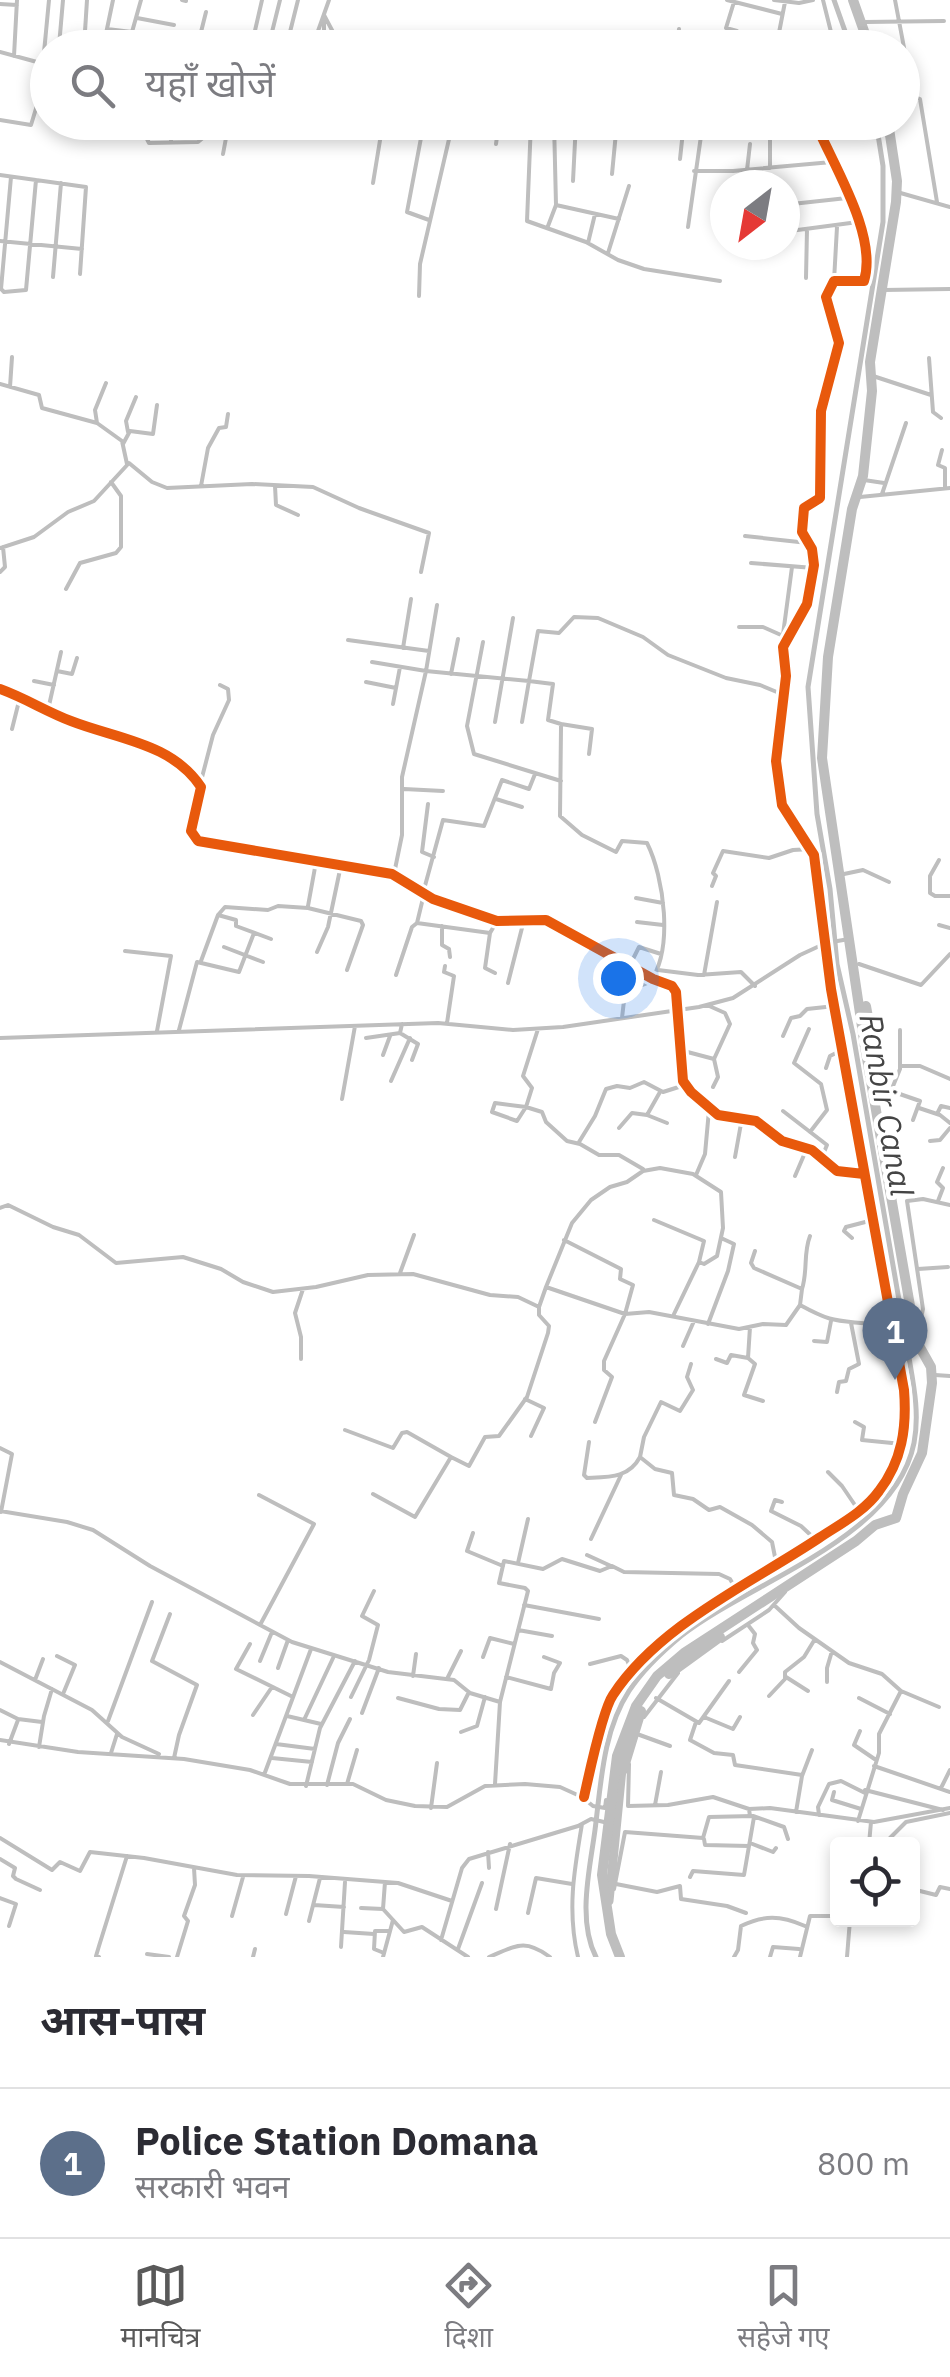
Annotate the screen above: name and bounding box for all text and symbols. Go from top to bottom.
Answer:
search box [30,30,920,140]
icon: search [65,58,120,113]
text: यहाँ खोजें [145,58,275,107]
north arrow [710,170,800,260]
your location [593,953,644,1004]
water label: Ranbir Canal [850,1010,924,1200]
pin: 1 [862,1298,928,1380]
map controls [830,1837,920,1927]
button: locate [830,1837,920,1927]
text: आस-पास [40,1992,205,2047]
text: Police Station Domana [135,2116,539,2165]
text: 1 [63,2142,82,2184]
text: 800 m [817,2142,910,2184]
text: सरकारी भवन [135,2165,290,2207]
tab: मानचित्र [120,2258,200,2358]
tab: दिशा [441,2258,496,2358]
tab: सहेजे गए [737,2258,830,2358]

